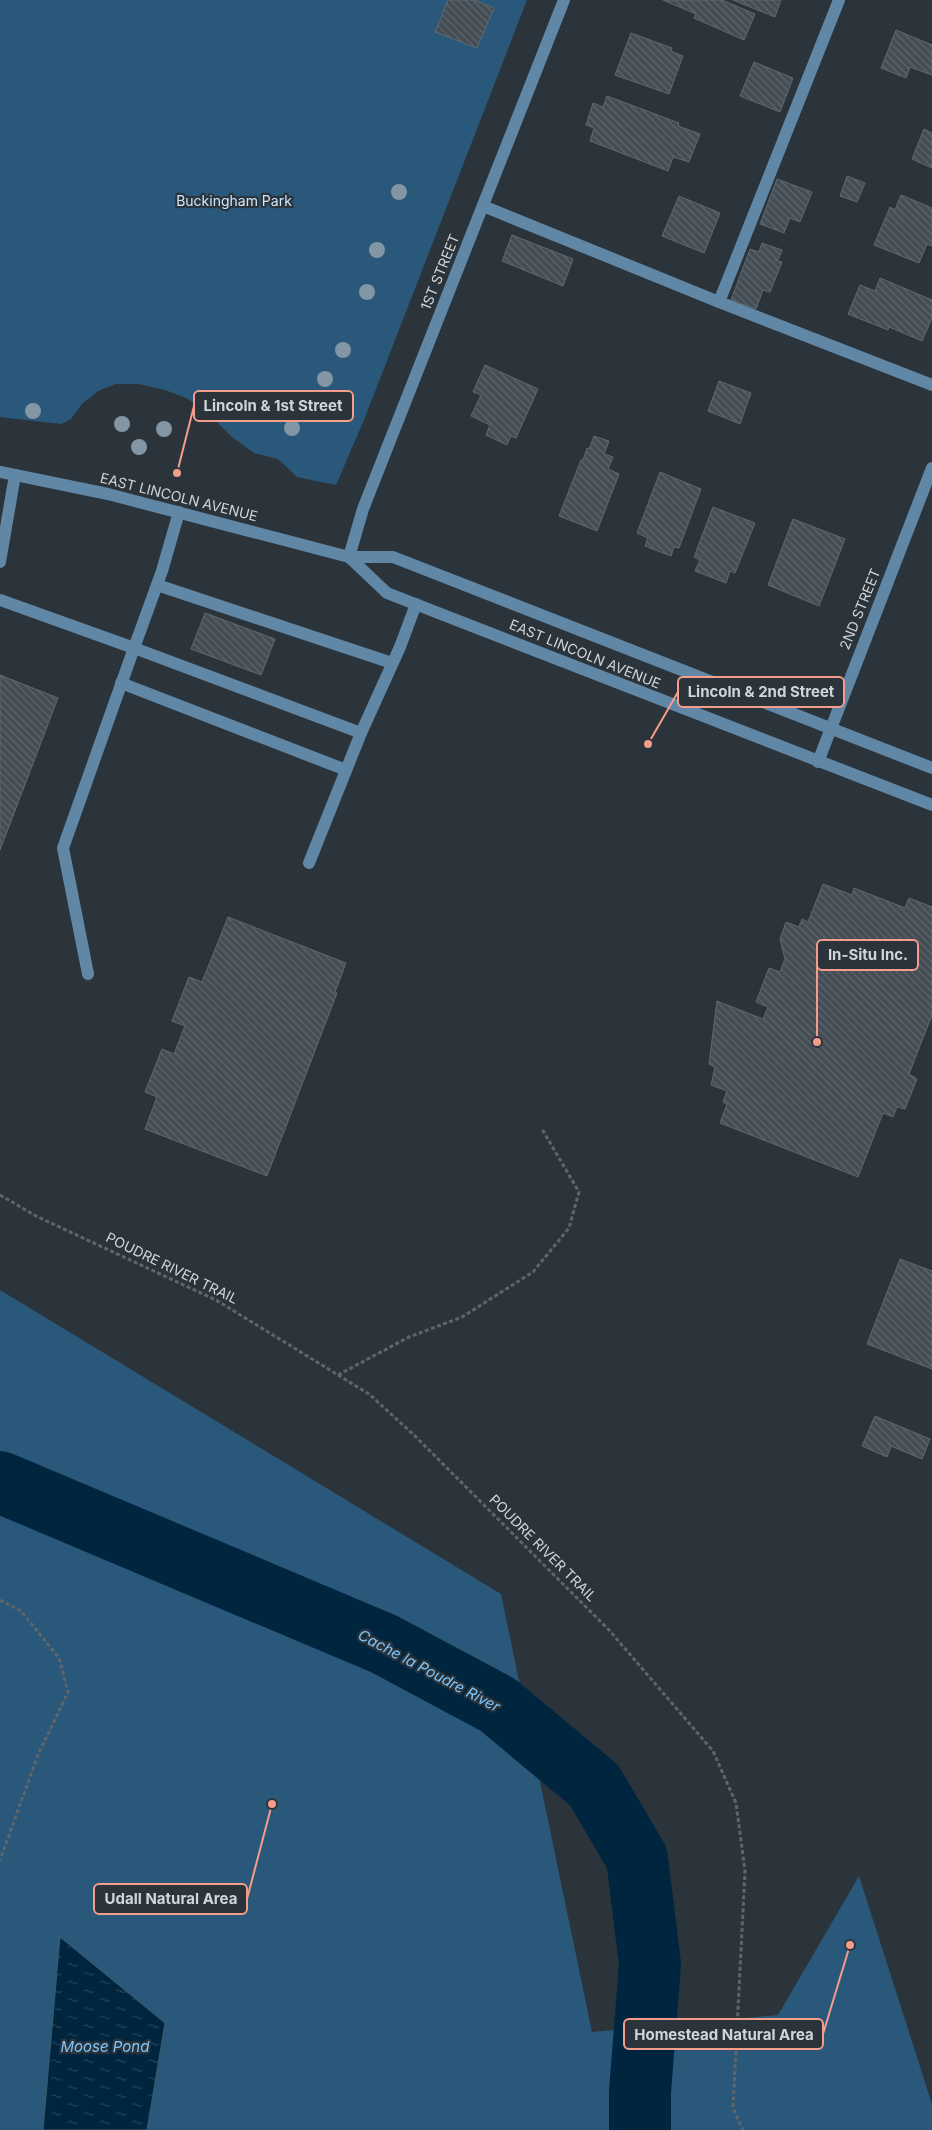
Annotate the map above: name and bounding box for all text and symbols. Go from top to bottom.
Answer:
park label: Buckingham Park [176,192,292,209]
street label: 1ST STREET [417,231,463,312]
callout: Lincoln & 1st Street [194,391,353,421]
text: Lincoln & 1st Street [204,396,343,415]
street label: EAST LINCOLN AVENUE [99,469,260,524]
street label: 2ND STREET [836,566,884,652]
street label: EAST LINCOLN AVENUE [507,615,663,692]
callout: Lincoln & 2nd Street [678,677,844,707]
text: Lincoln & 2nd Street [688,682,835,701]
callout: In-Situ Inc. [817,940,918,970]
text: In-Situ Inc. [828,945,908,964]
street label: POUDRE RIVER TRAIL [103,1228,241,1307]
street label: POUDRE RIVER TRAIL [486,1490,601,1605]
water label: Cache la Poudre River [355,1625,504,1716]
callout: Udall Natural Area [94,1884,247,1914]
text: Udall Natural Area [105,1889,237,1908]
callout: Homestead Natural Area [624,2019,823,2049]
text: Homestead Natural Area [634,2025,814,2044]
water label: Moose Pond [61,2037,150,2056]

